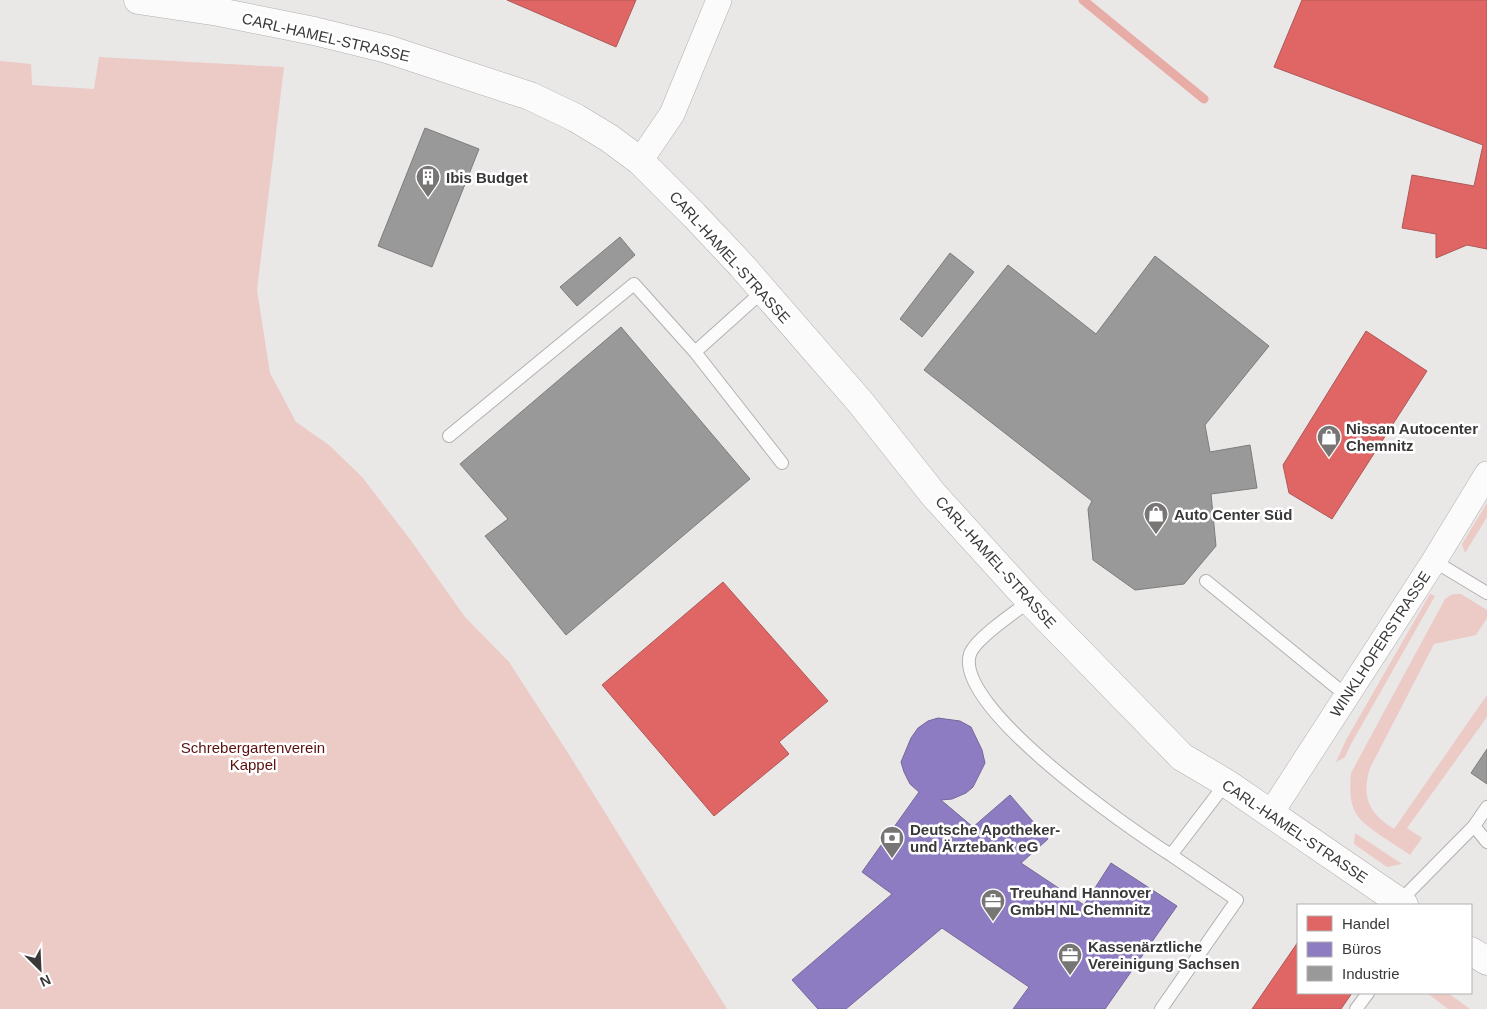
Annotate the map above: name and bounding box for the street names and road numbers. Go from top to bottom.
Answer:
street label: CARL-HAMEL-STRASSE [240,9,412,65]
street label: CARL-HAMEL-STRASSE [666,188,794,326]
street label: CARL-HAMEL-STRASSE [932,493,1060,631]
street label: WINKLHOFERSTRASSE [1327,568,1433,720]
street label: CARL-HAMEL-STRASSE [1219,776,1371,886]

